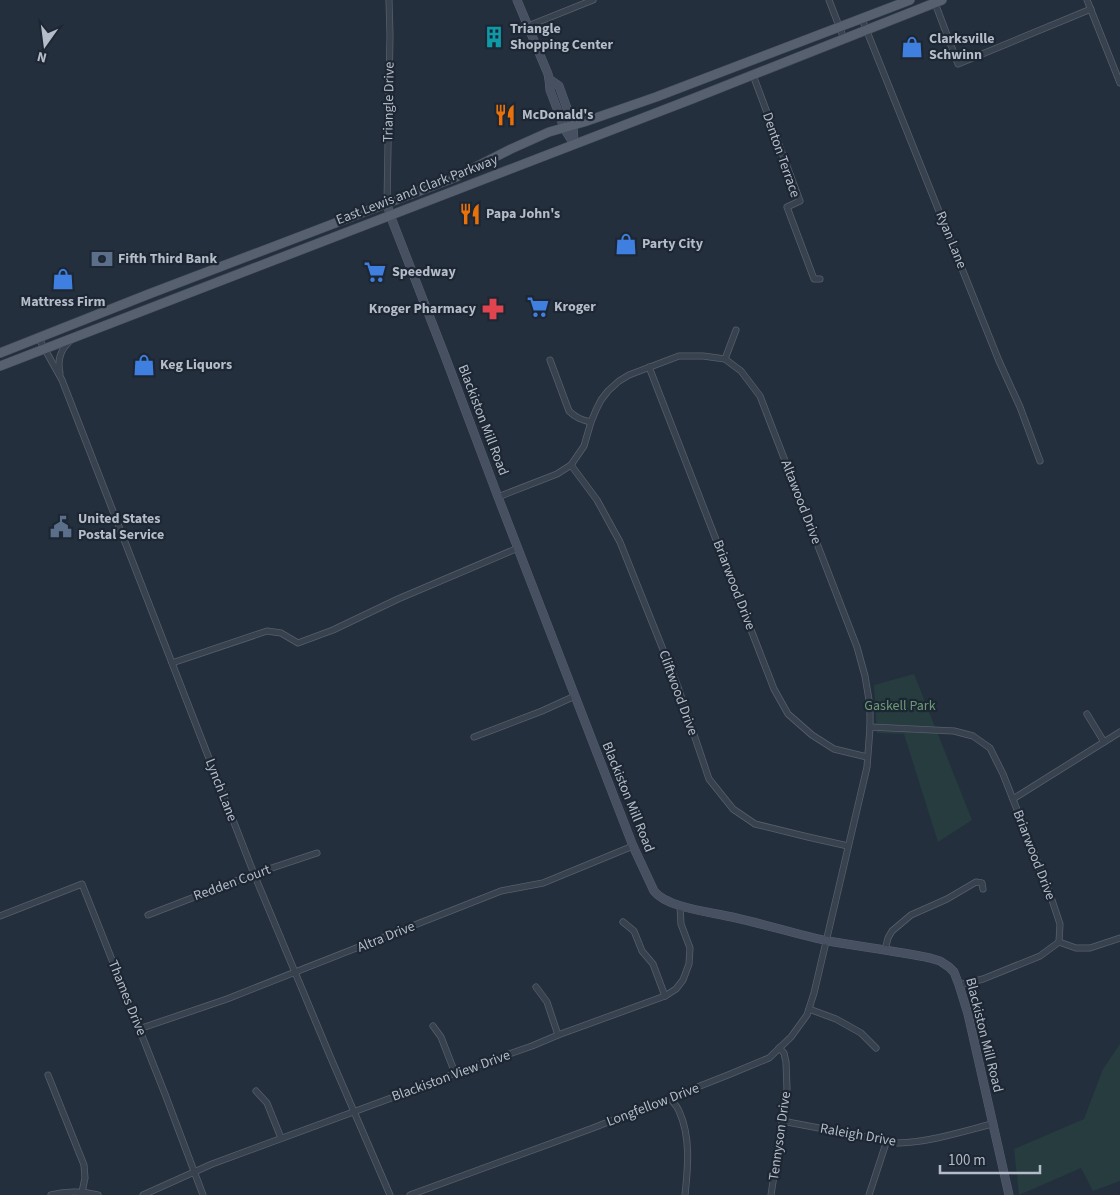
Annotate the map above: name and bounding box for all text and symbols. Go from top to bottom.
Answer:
place label: Triangle Shopping Center [510,19,614,55]
north arrow [20,20,70,70]
building icon: Triangle Shopping Center [481,24,507,50]
place label: Clarksville Schwinn [929,29,994,65]
shop icon: Clarksville Schwinn [899,34,925,60]
text: N [35,46,49,67]
street label: Triangle Drive [378,61,400,142]
restaurant icon: McDonald's [492,102,518,128]
place label: McDonald's [522,105,593,125]
street label: Denton Terrace [757,110,805,200]
street label: East Lewis and Clark Parkway [333,150,501,230]
restaurant icon: Papa John's [457,201,483,227]
place label: Papa John's [486,204,560,224]
street label: Ryan Lane [930,208,972,272]
shop icon: Party City [613,231,639,257]
place label: Party City [642,234,704,254]
bank icon: Fifth Third Bank [89,246,115,272]
place label: Fifth Third Bank [118,249,217,269]
supermarket icon: Speedway [362,259,388,285]
place label: Speedway [392,262,456,282]
shop icon: Mattress Firm [50,266,76,292]
place label: Mattress Firm [21,292,105,312]
supermarket icon: Kroger [525,294,551,320]
pharmacy icon: Kroger Pharmacy [480,296,506,322]
place label: Kroger [554,297,596,317]
place label: Kroger Pharmacy [369,299,477,319]
shop icon: Keg Liquors [131,352,157,378]
place label: Keg Liquors [160,355,232,375]
street label: Blackiston Mill Road [453,362,513,478]
street label: Altawood Drive [776,457,826,547]
place label: United States Postal Service [78,509,164,545]
public building icon: United States Postal Service [48,514,74,540]
street label: Briarwood Drive [708,537,760,633]
street label: Cliftwood Drive [653,648,703,738]
park label: Gaskell Park [864,696,936,716]
street label: Blackiston Mill Road [597,739,659,855]
street label: Lynch Lane [200,756,242,824]
street label: Briarwood Drive [1008,807,1060,903]
street label: Redden Court [191,860,273,906]
street label: Altra Drive [354,916,418,958]
street label: Thames Drive [103,957,151,1039]
street label: Blackiston Mill Road [960,976,1008,1094]
street label: Blackiston View Drive [389,1045,513,1107]
street label: Longfellow Drive [604,1078,702,1132]
street label: Tennyson Drive [764,1090,796,1182]
street label: Raleigh Drive [818,1118,898,1152]
scale bar [940,1142,1040,1174]
text: 100 m [948,1150,986,1171]

